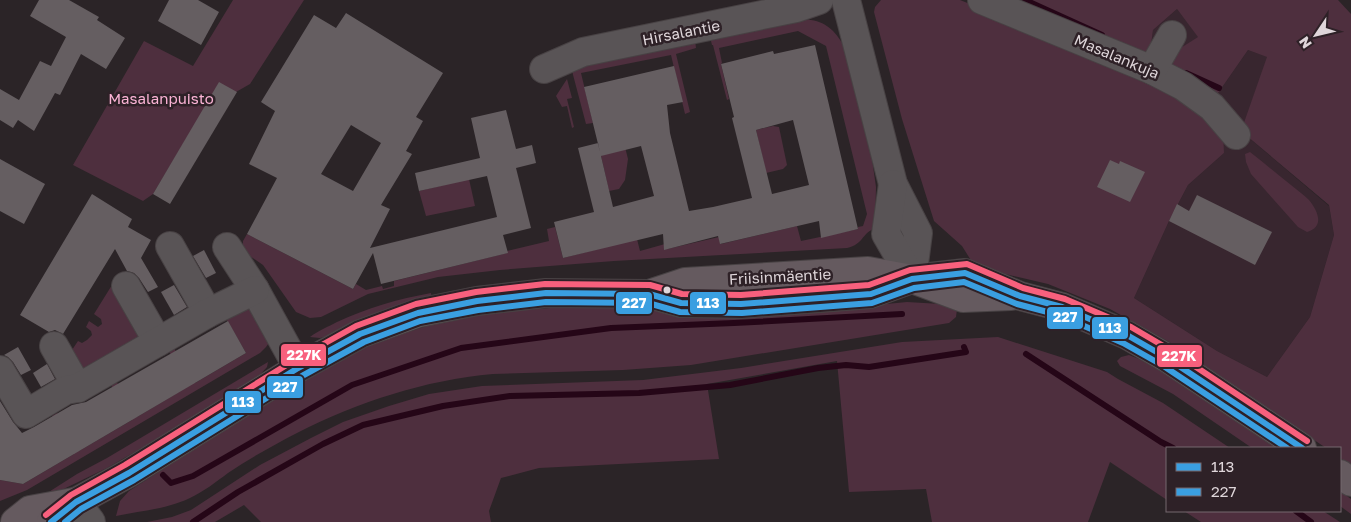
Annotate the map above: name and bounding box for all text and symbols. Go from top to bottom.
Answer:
north arrow [1291,10,1341,60]
street label: Hirsalantie [641,16,722,48]
street label: Masalankuja [1072,30,1162,82]
text: N [1295,34,1315,52]
park label: Masalanpuisto [108,89,214,107]
street label: Friisinmäentie [728,264,832,288]
unlabelled marker [662,285,672,295]
line badge: 227 [615,291,653,315]
line badge: 113 [689,291,727,315]
text: 227 [622,294,647,311]
text: 113 [697,294,719,311]
line badge: 227 [1046,306,1084,330]
text: 227 [1053,308,1078,325]
line badge: 113 [1091,316,1129,340]
text: 113 [1099,319,1121,336]
line badge: 227K [280,343,327,367]
line badge: 227K [1156,344,1203,368]
text: 227K [287,346,321,363]
text: 227K [1162,347,1196,364]
line badge: 227 [266,375,304,399]
text: 227 [273,378,298,395]
line badge: 113 [224,390,262,414]
text: 113 [232,393,254,410]
legend [1166,447,1341,512]
text: 113 [1211,457,1234,475]
text: 227 [1211,482,1236,500]

